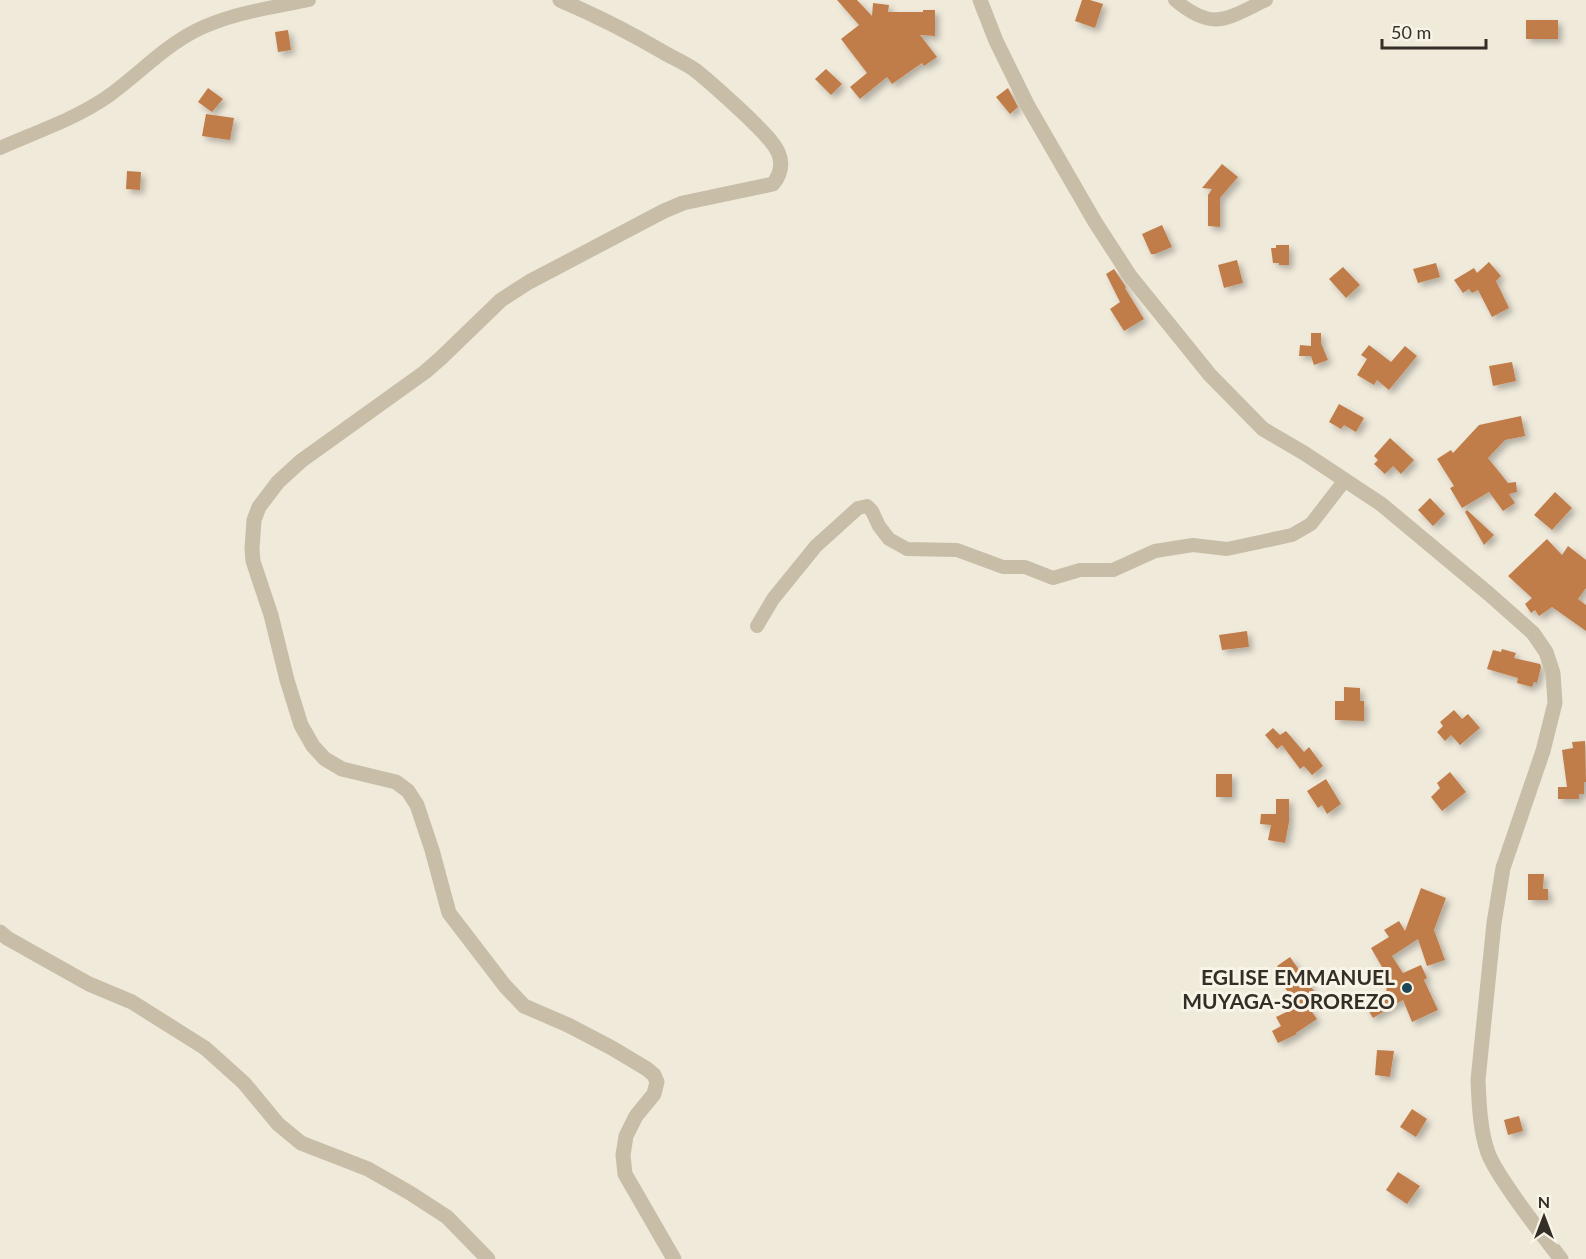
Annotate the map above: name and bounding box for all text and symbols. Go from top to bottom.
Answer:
scale bar [1382,12,1486,50]
text: 50 m [1391,21,1431,43]
place label: EGLISE EMMANUEL MUYAGA-SOROREZO [1182,964,1395,1013]
marker: EGLISE EMMANUEL MUYAGA-SOROREZO [1400,981,1414,995]
north arrow [1514,1187,1574,1247]
text: N [1538,1192,1550,1211]

